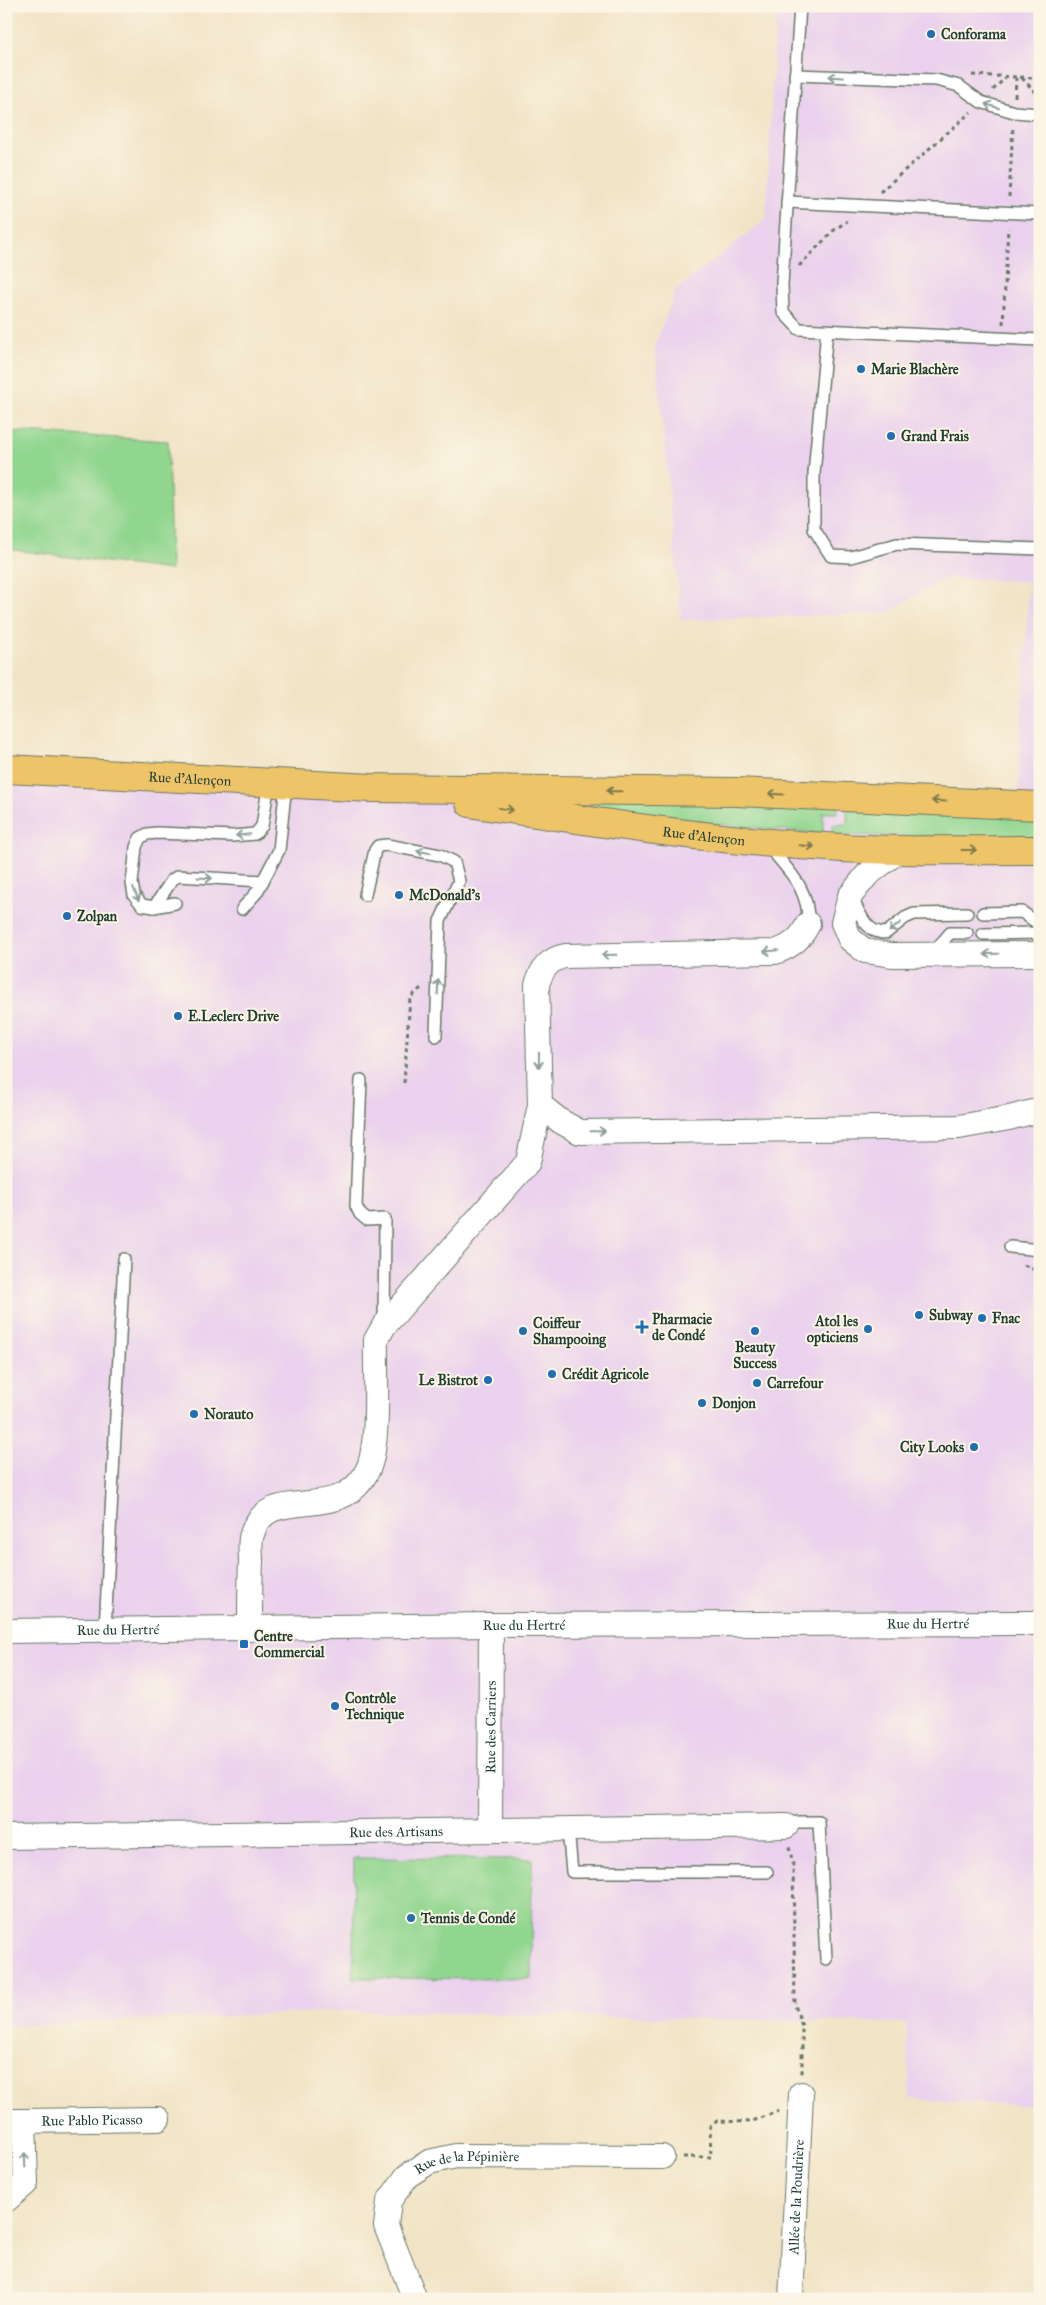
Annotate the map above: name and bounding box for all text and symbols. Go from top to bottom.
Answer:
place label: Conforama [941,26,1007,43]
marker: Conforama [925,28,937,40]
one-way arrow [828,73,844,82]
one-way arrow [985,100,1001,110]
place label: Marie Blachère [871,361,959,378]
marker: Marie Blachère [855,363,867,375]
place label: Grand Frais [901,428,969,445]
marker: Grand Frais [885,430,897,442]
street label: Rue d'Alençon [148,768,232,789]
one-way arrow [606,786,622,796]
one-way arrow [769,789,785,798]
one-way arrow [931,797,947,806]
one-way arrow [498,804,514,814]
street label: Rue d'Alençon [661,823,746,849]
one-way arrow [236,830,252,840]
one-way arrow [798,841,814,850]
one-way arrow [960,845,977,855]
one-way arrow [416,847,432,857]
one-way arrow [196,873,212,882]
one-way arrow [131,886,141,901]
place label: McDonald's [409,887,480,904]
marker: McDonald's [393,889,405,901]
place label: Zolpan [77,908,118,926]
marker: Zolpan [61,910,73,922]
one-way arrow [888,921,901,932]
one-way arrow [764,946,780,956]
one-way arrow [983,949,1000,959]
one-way arrow [601,950,618,960]
one-way arrow [433,980,442,996]
place label: E.Leclerc Drive [188,1008,279,1025]
marker: E.Leclerc Drive [172,1010,184,1022]
one-way arrow [534,1052,544,1068]
one-way arrow [590,1127,606,1136]
place label: Subway [929,1307,974,1325]
marker: Subway [913,1309,925,1321]
place label: Fnac [992,1310,1020,1327]
place label: Pharmacie de Condé [652,1311,712,1344]
marker: Fnac [976,1312,988,1324]
place label: Atol les opticiens [807,1313,858,1347]
place label: Coiffeur Shampooing [533,1315,606,1349]
marker: Pharmacie de Condé [636,1321,648,1333]
marker: Atol les opticiens [862,1323,874,1335]
marker: Coiffeur Shampooing [517,1325,529,1337]
marker: Beauty Success [749,1325,761,1337]
place label: Beauty Success [733,1339,777,1372]
place label: Crédit Agricole [562,1366,649,1384]
marker: Crédit Agricole [546,1368,558,1380]
place label: Le Bistrot [418,1372,478,1389]
marker: Le Bistrot [482,1374,494,1386]
place label: Carrefour [767,1375,824,1392]
marker: Carrefour [751,1377,763,1389]
place label: Donjon [712,1395,756,1413]
marker: Donjon [696,1397,708,1409]
place label: Norauto [204,1406,254,1423]
marker: Norauto [188,1408,200,1420]
place label: City Looks [900,1439,964,1457]
marker: City Looks [968,1441,980,1453]
street label: Rue du Hertré [887,1615,969,1632]
street label: Rue du Hertré [483,1616,565,1634]
street label: Rue du Hertré [77,1621,160,1639]
place label: Centre Commercial [254,1628,326,1661]
marker: Centre Commercial [238,1638,250,1650]
street label: Rue des Carriers [482,1680,499,1774]
place label: Contrôle Technique [344,1690,404,1724]
marker: Contrôle Technique [329,1700,341,1712]
street label: Rue des Artisans [349,1822,443,1841]
place label: Tennis de Condé [420,1910,517,1927]
marker: Tennis de Condé [405,1912,417,1924]
street label: Rue Pablo Picasso [41,2111,143,2129]
street label: Allée de la Poudrière [785,2139,807,2256]
street label: Rue de la Pépinière [411,2147,520,2178]
one-way arrow [20,2152,30,2168]

